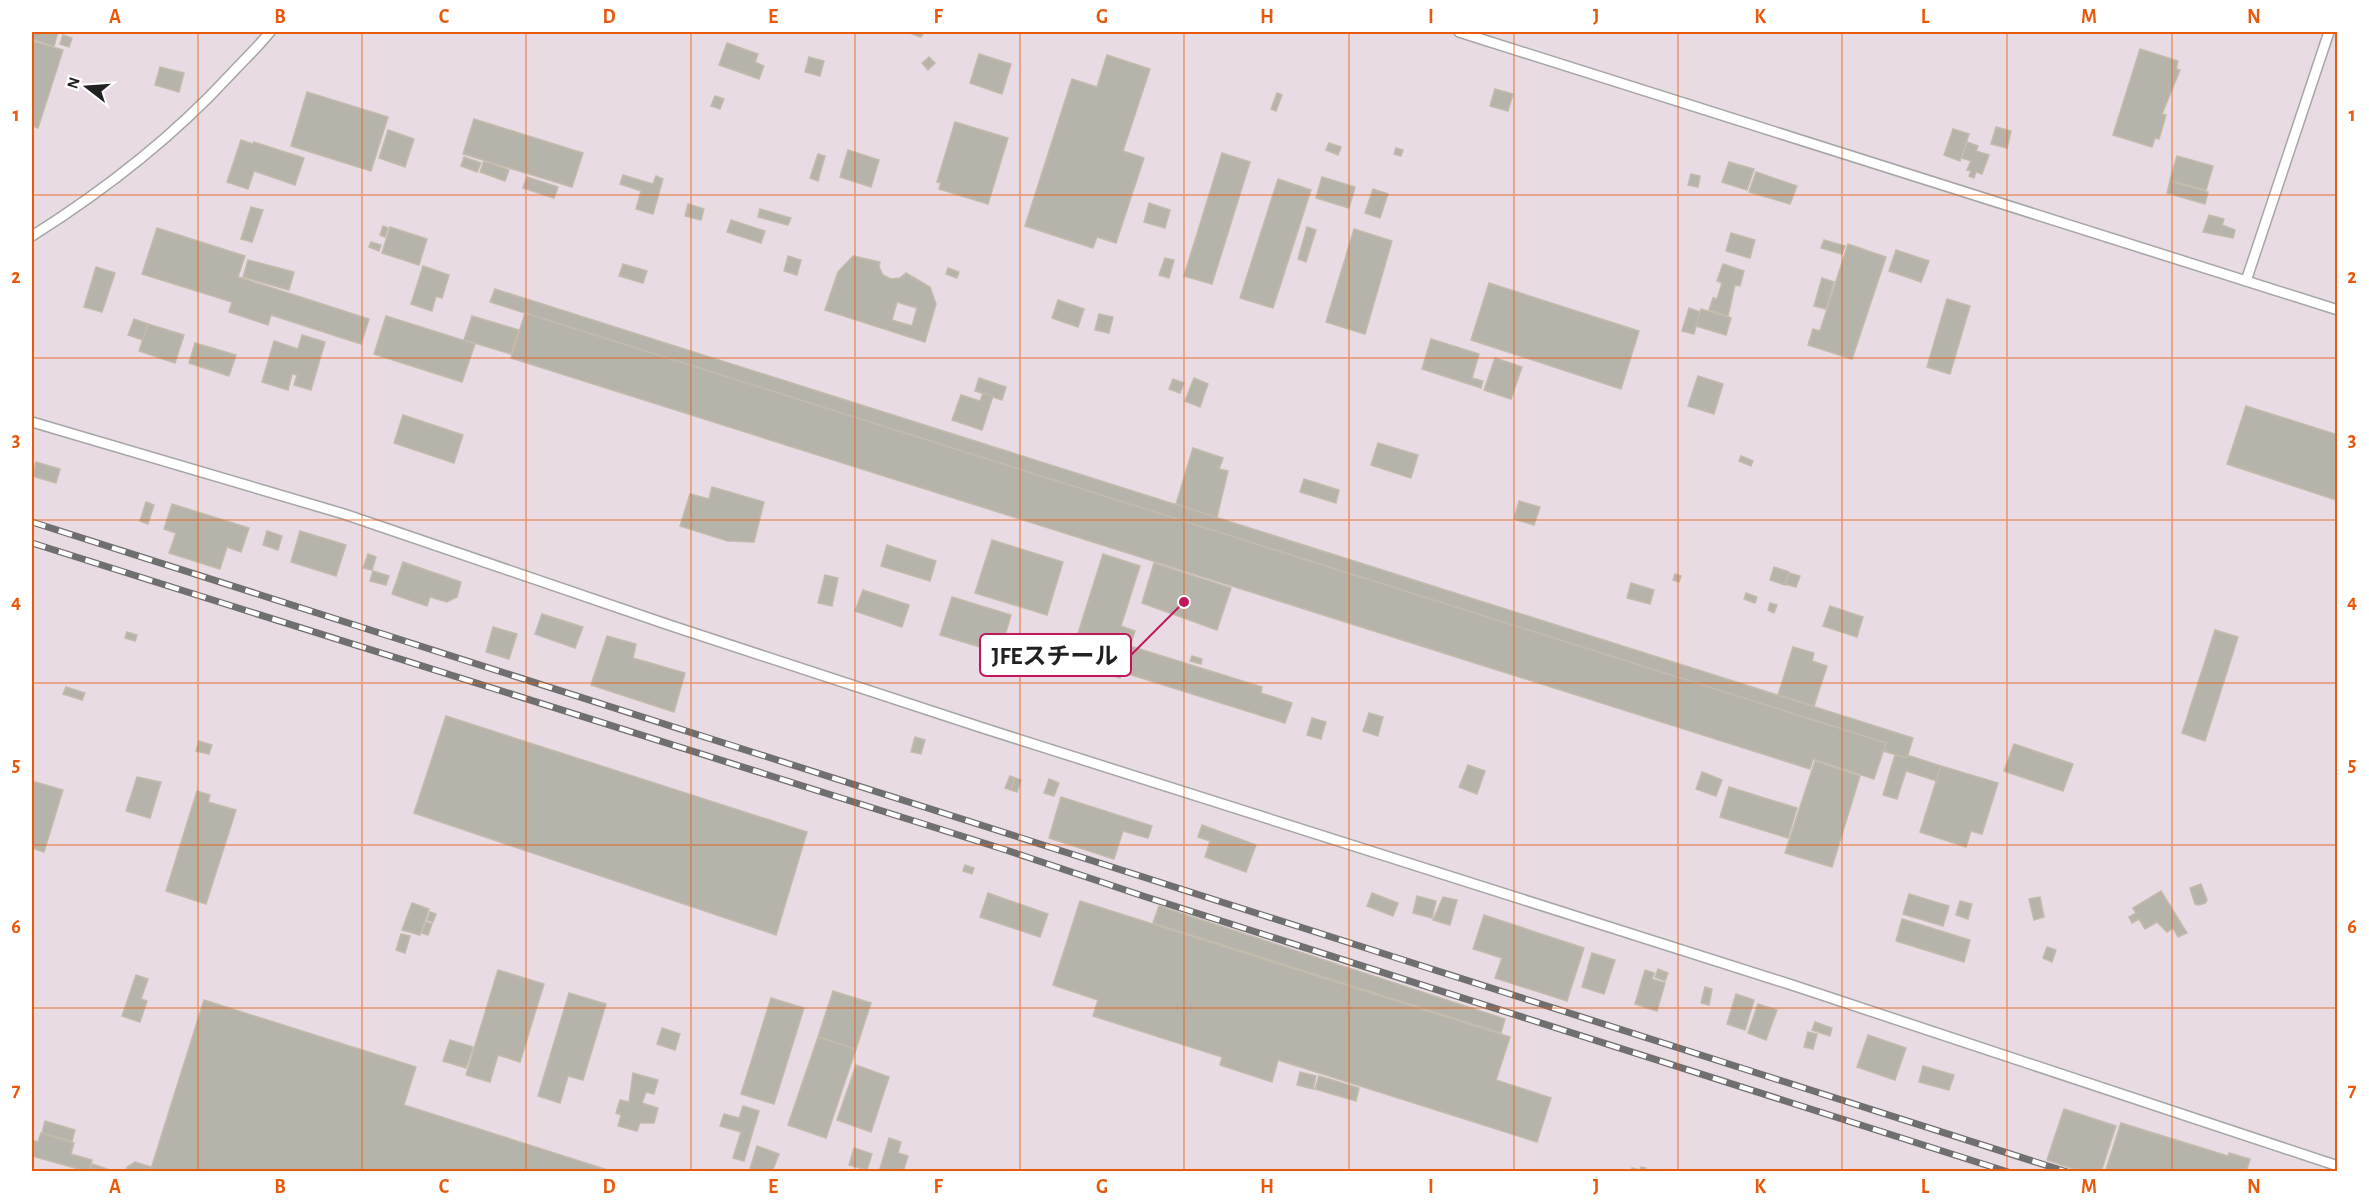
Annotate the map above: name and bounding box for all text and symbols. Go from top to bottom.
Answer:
text: A [109,7,121,27]
text: B [274,7,286,27]
text: C [439,7,450,27]
text: D [602,7,616,27]
text: E [768,7,778,27]
text: F [933,7,943,27]
text: G [1096,7,1108,27]
text: H [1260,7,1274,27]
text: I [1428,7,1434,27]
text: J [1593,7,1599,27]
text: K [1754,7,1766,27]
text: L [1921,7,1930,27]
text: M [2081,7,2097,27]
text: N [2247,7,2261,27]
north arrow [57,57,117,117]
text: N [64,75,83,91]
text: 1 [12,105,20,125]
text: 1 [2348,105,2356,125]
text: 2 [11,267,21,287]
text: 2 [2347,267,2357,287]
text: 3 [12,430,20,450]
text: 3 [2348,430,2356,450]
text: 4 [11,592,21,612]
text: 4 [2347,592,2357,612]
callout: JFEスチール [980,634,1131,676]
text: JFEスチール [991,645,1119,669]
text: 5 [12,755,20,775]
text: 5 [2348,755,2356,775]
text: 6 [11,917,21,937]
text: 6 [2347,917,2357,937]
text: 7 [12,1080,21,1100]
text: 7 [2348,1080,2357,1100]
text: A [109,1177,121,1197]
text: B [274,1177,286,1197]
text: C [439,1177,450,1197]
text: D [602,1177,616,1197]
text: E [768,1177,778,1197]
text: F [933,1177,943,1197]
text: G [1096,1177,1108,1197]
text: H [1260,1177,1274,1197]
text: I [1428,1177,1434,1197]
text: J [1593,1177,1599,1197]
text: K [1754,1177,1766,1197]
text: L [1921,1177,1930,1197]
text: M [2081,1177,2097,1197]
text: N [2247,1177,2261,1197]

